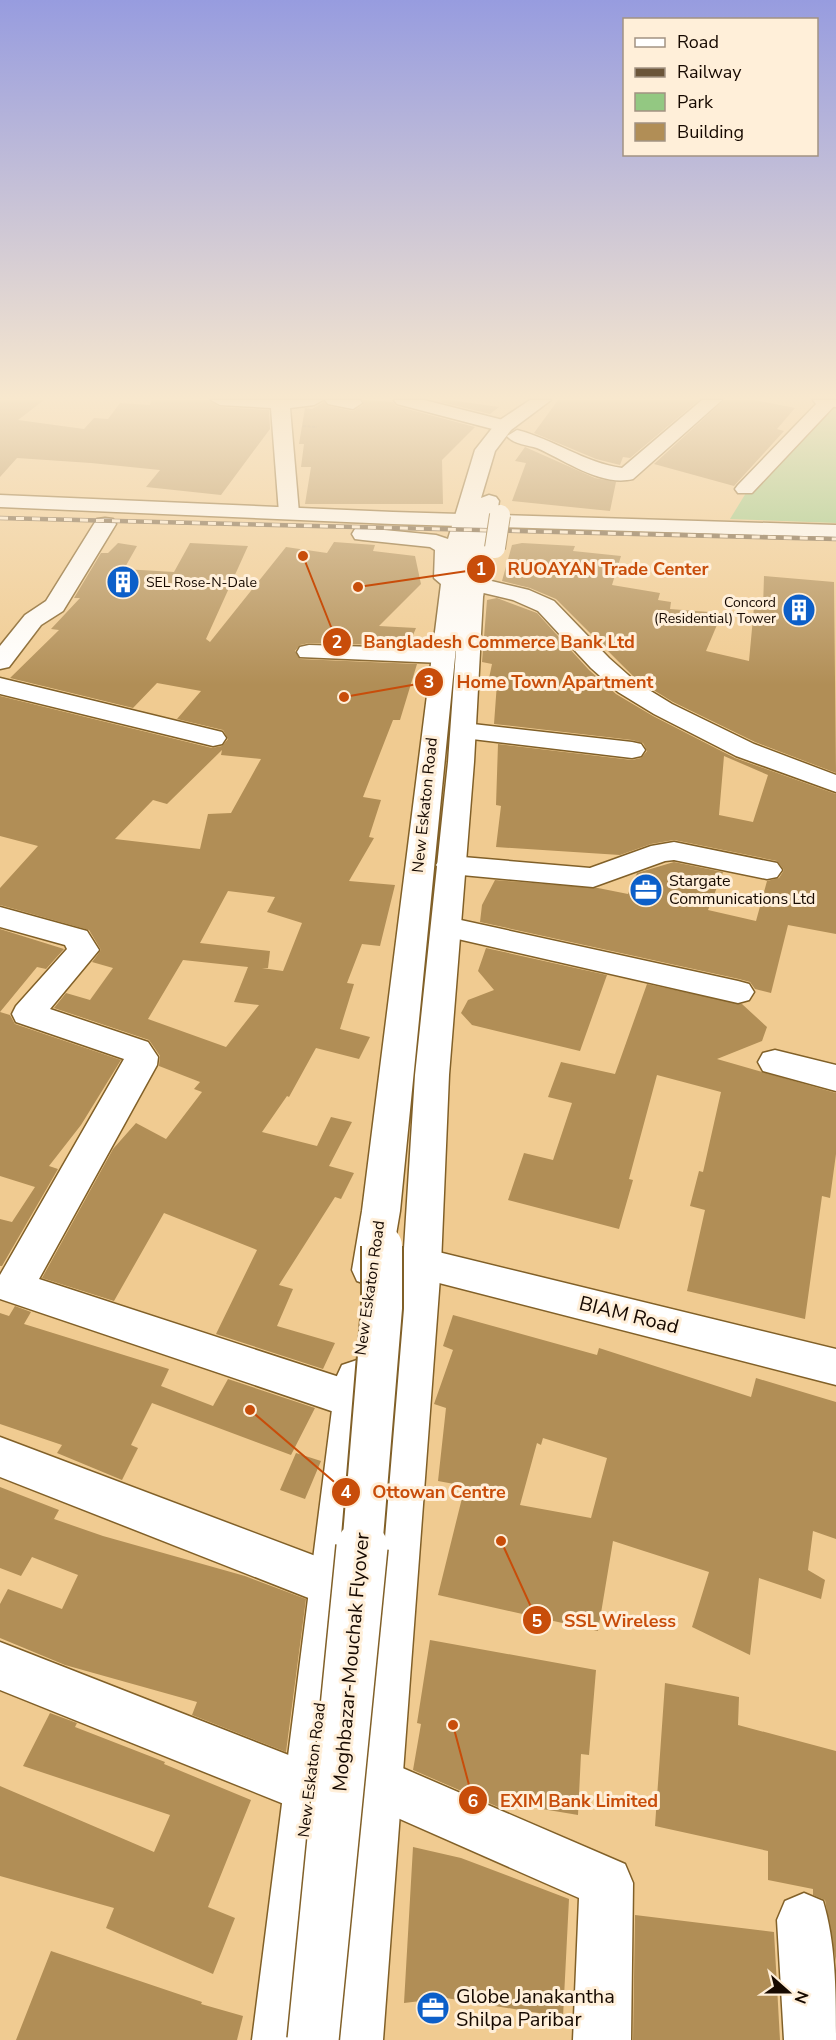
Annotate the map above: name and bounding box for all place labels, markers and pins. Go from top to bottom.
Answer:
callout: RUOAYAN Trade Center [466,551,721,587]
building icon: SEL Rose-N-Dale [105,564,141,600]
place label: SEL Rose-N-Dale [146,573,257,592]
building icon: Concord (Residential) Tower [781,592,817,628]
place label: Concord (Residential) Tower [654,593,776,628]
callout: Bangladesh Commerce Bank Ltd [322,624,647,660]
callout: Home Town Apartment [414,664,665,700]
place label: Stargate Communications Ltd [669,870,815,910]
office icon: Stargate Communications Ltd [628,872,664,908]
callout: Ottowan Centre [331,1474,518,1510]
callout: SSL Wireless [522,1602,687,1638]
callout: EXIM Bank Limited [458,1782,670,1818]
place label: Globe Janakantha Shilpa Paribar [456,1983,615,2033]
office icon: Globe Janakantha Shilpa Paribar [415,1990,451,2026]

